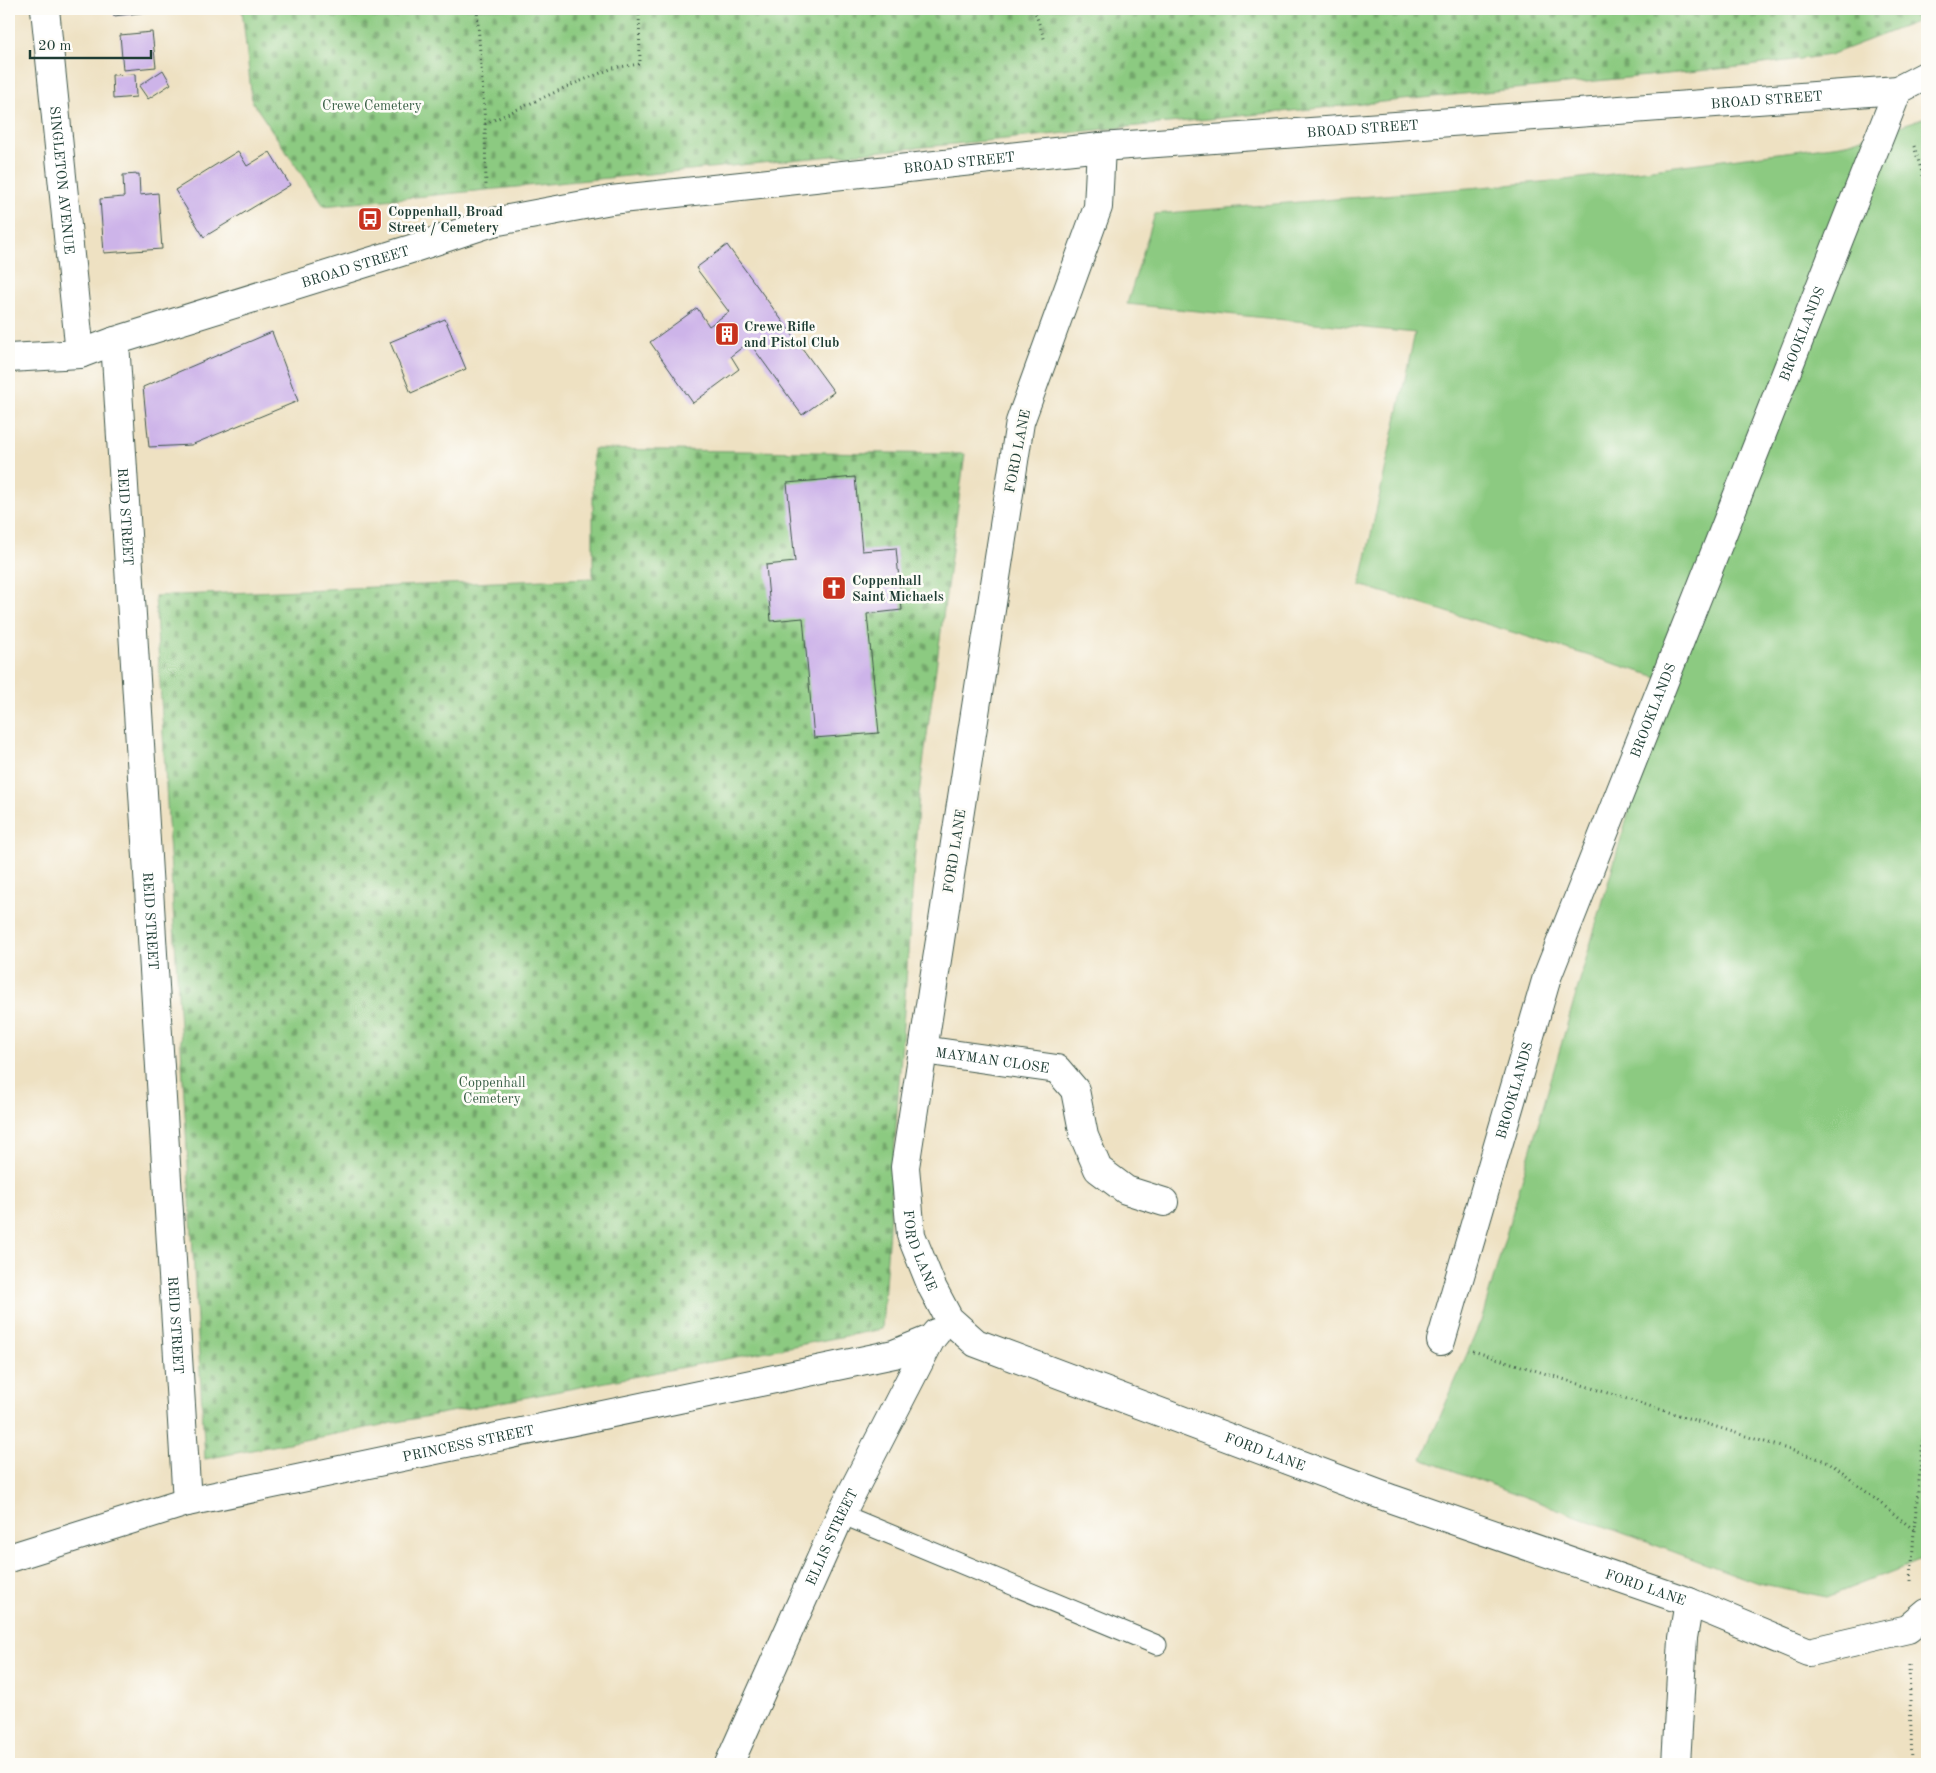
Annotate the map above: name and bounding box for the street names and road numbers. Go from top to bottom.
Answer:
street label: BROAD STREET [1710,89,1823,111]
street label: SINGLETON AVENUE [47,105,76,255]
street label: BROAD STREET [1306,118,1419,140]
street label: BROAD STREET [903,150,1016,176]
street label: BROAD STREET [300,244,411,291]
street label: BROOKLANDS [1778,285,1827,383]
street label: FORD LANE [1003,408,1033,494]
street label: REID STREET [115,467,135,566]
street label: BROOKLANDS [1629,661,1678,760]
street label: FORD LANE [941,808,969,894]
street label: REID STREET [140,872,160,970]
street label: BROOKLANDS [1494,1041,1536,1141]
street label: MAYMAN CLOSE [934,1046,1050,1076]
street label: FORD LANE [901,1209,939,1293]
street label: REID STREET [165,1276,185,1375]
street label: PRINCESS STREET [401,1423,536,1465]
street label: FORD LANE [1223,1431,1307,1474]
street label: ELLIS STREET [804,1487,861,1588]
street label: FORD LANE [1603,1567,1688,1608]

